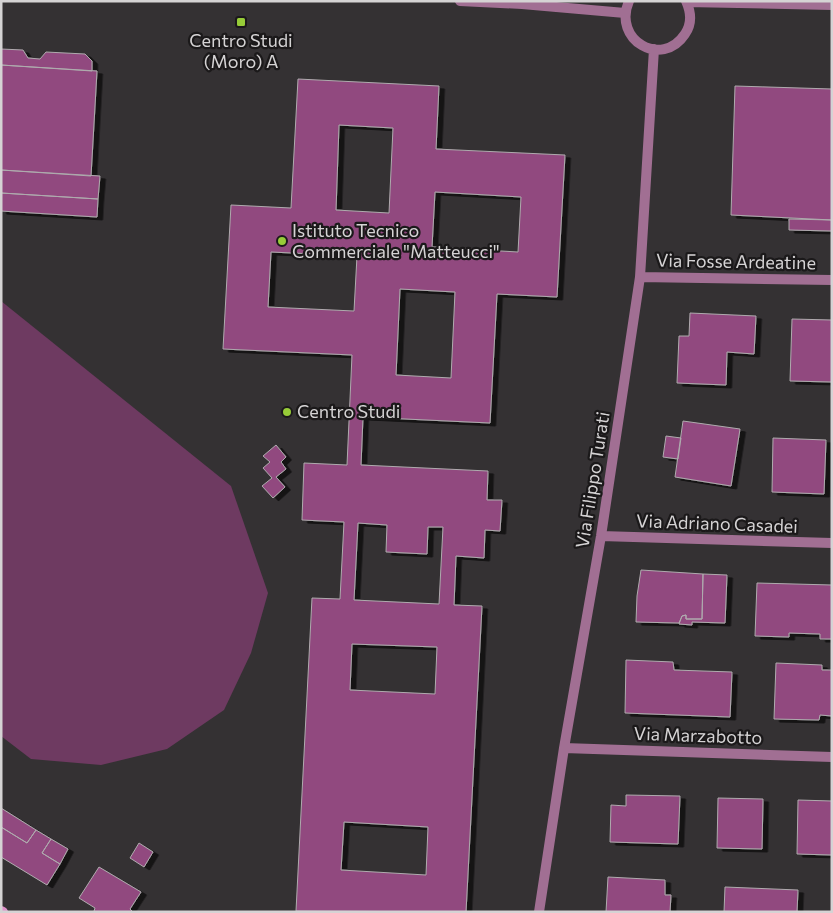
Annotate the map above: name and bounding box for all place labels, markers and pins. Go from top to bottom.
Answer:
marker: Centro Studi (Moro) A [235,16,247,28]
place label: Centro Studi (Moro) A [189,29,293,72]
place label: Istituto Tecnico Commerciale "Matteucci" [292,219,500,262]
marker: Istituto Tecnico Commerciale "Matteucci" [276,235,288,247]
place label: Centro Studi [297,400,400,422]
marker: Centro Studi [281,406,293,418]

